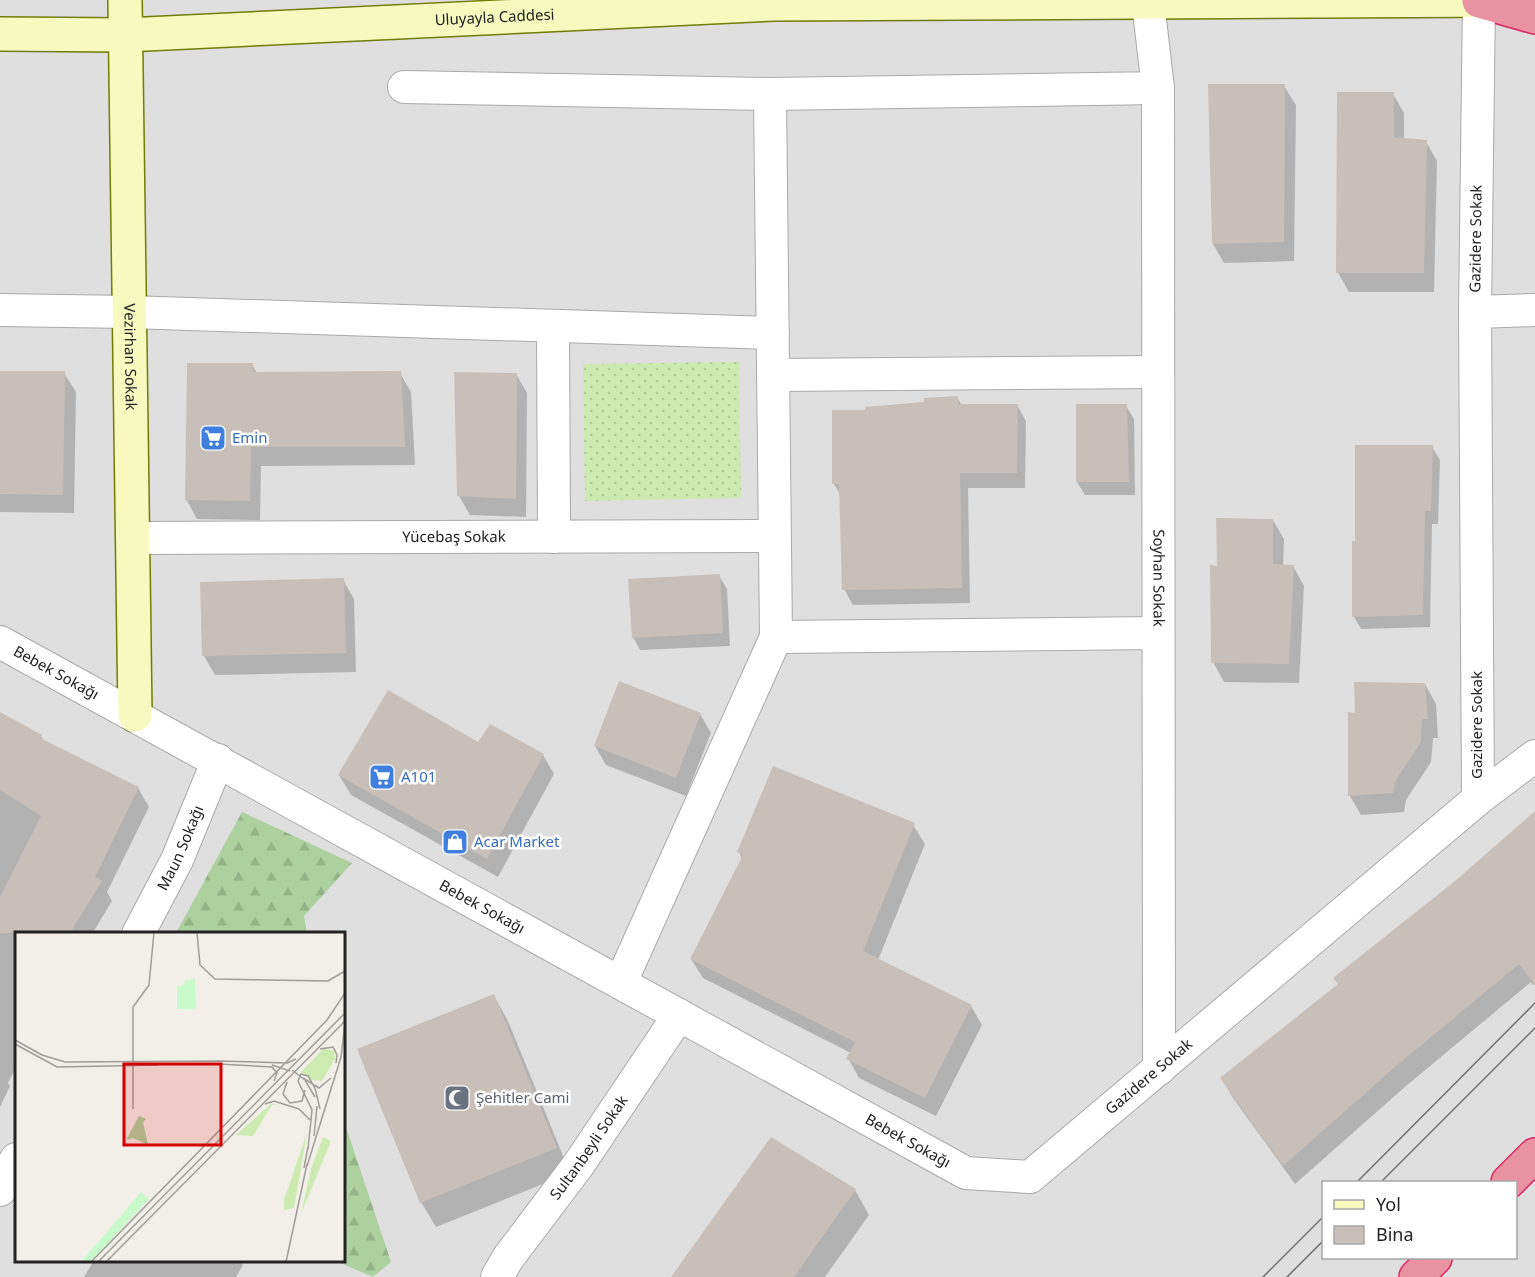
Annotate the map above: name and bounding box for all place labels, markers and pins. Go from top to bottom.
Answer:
supermarket icon: Emin [198,423,228,453]
place label: Emin [232,427,268,447]
supermarket icon: A101 [367,762,397,792]
place label: A101 [401,766,436,786]
shop icon: Acar Market [440,827,470,857]
place label: Acar Market [474,831,560,851]
mosque icon: Şehitler Cami [442,1083,472,1113]
place label: Şehitler Cami [476,1087,569,1107]

